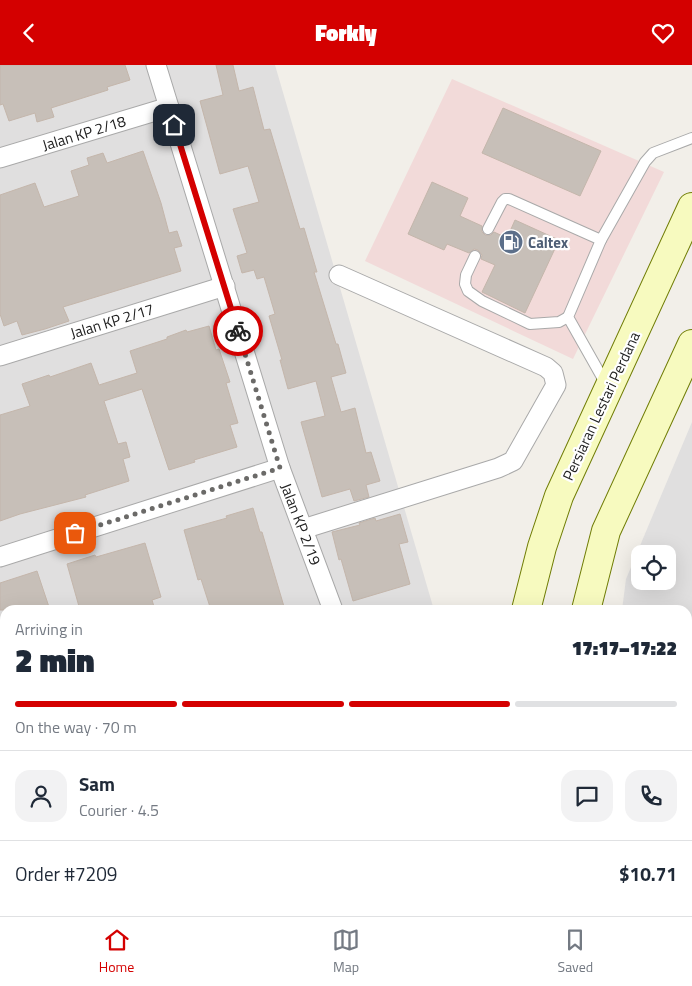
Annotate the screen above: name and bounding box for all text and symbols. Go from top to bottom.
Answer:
text: Forkly [315,16,377,50]
icon: back [15,19,43,47]
icon: heart [649,19,677,47]
pin [153,104,195,146]
street label: Jalan KP 2/18 [39,109,129,157]
icon: home [160,111,188,139]
fuel station icon: Caltex [498,229,524,255]
place label: Caltex [528,231,568,254]
street label: Jalan KP 2/17 [67,297,157,345]
courier [213,306,263,356]
icon: bike [224,317,252,345]
street label: Persiaran Lestari Perdana [556,327,646,484]
street label: Jalan KP 2/19 [275,480,327,568]
pin [54,512,96,554]
icon: bag [61,519,89,547]
map controls [631,545,676,590]
button: locate [631,545,676,590]
text: Arriving in [15,617,83,641]
text: 17:17–17:22 [572,633,677,662]
text: 2 min [15,636,95,684]
text: On the way · 70 m [15,715,137,739]
text: Sam [79,769,115,798]
button: person [15,770,67,822]
button: chat [561,770,613,822]
button: phone [625,770,677,822]
text: Courier · 4.5 [79,798,159,822]
text: Order #7209 [15,859,117,888]
text: $10.71 [619,859,677,888]
tab: Home [99,926,134,977]
tab: Map [332,926,360,977]
tab: Saved [558,926,593,977]

